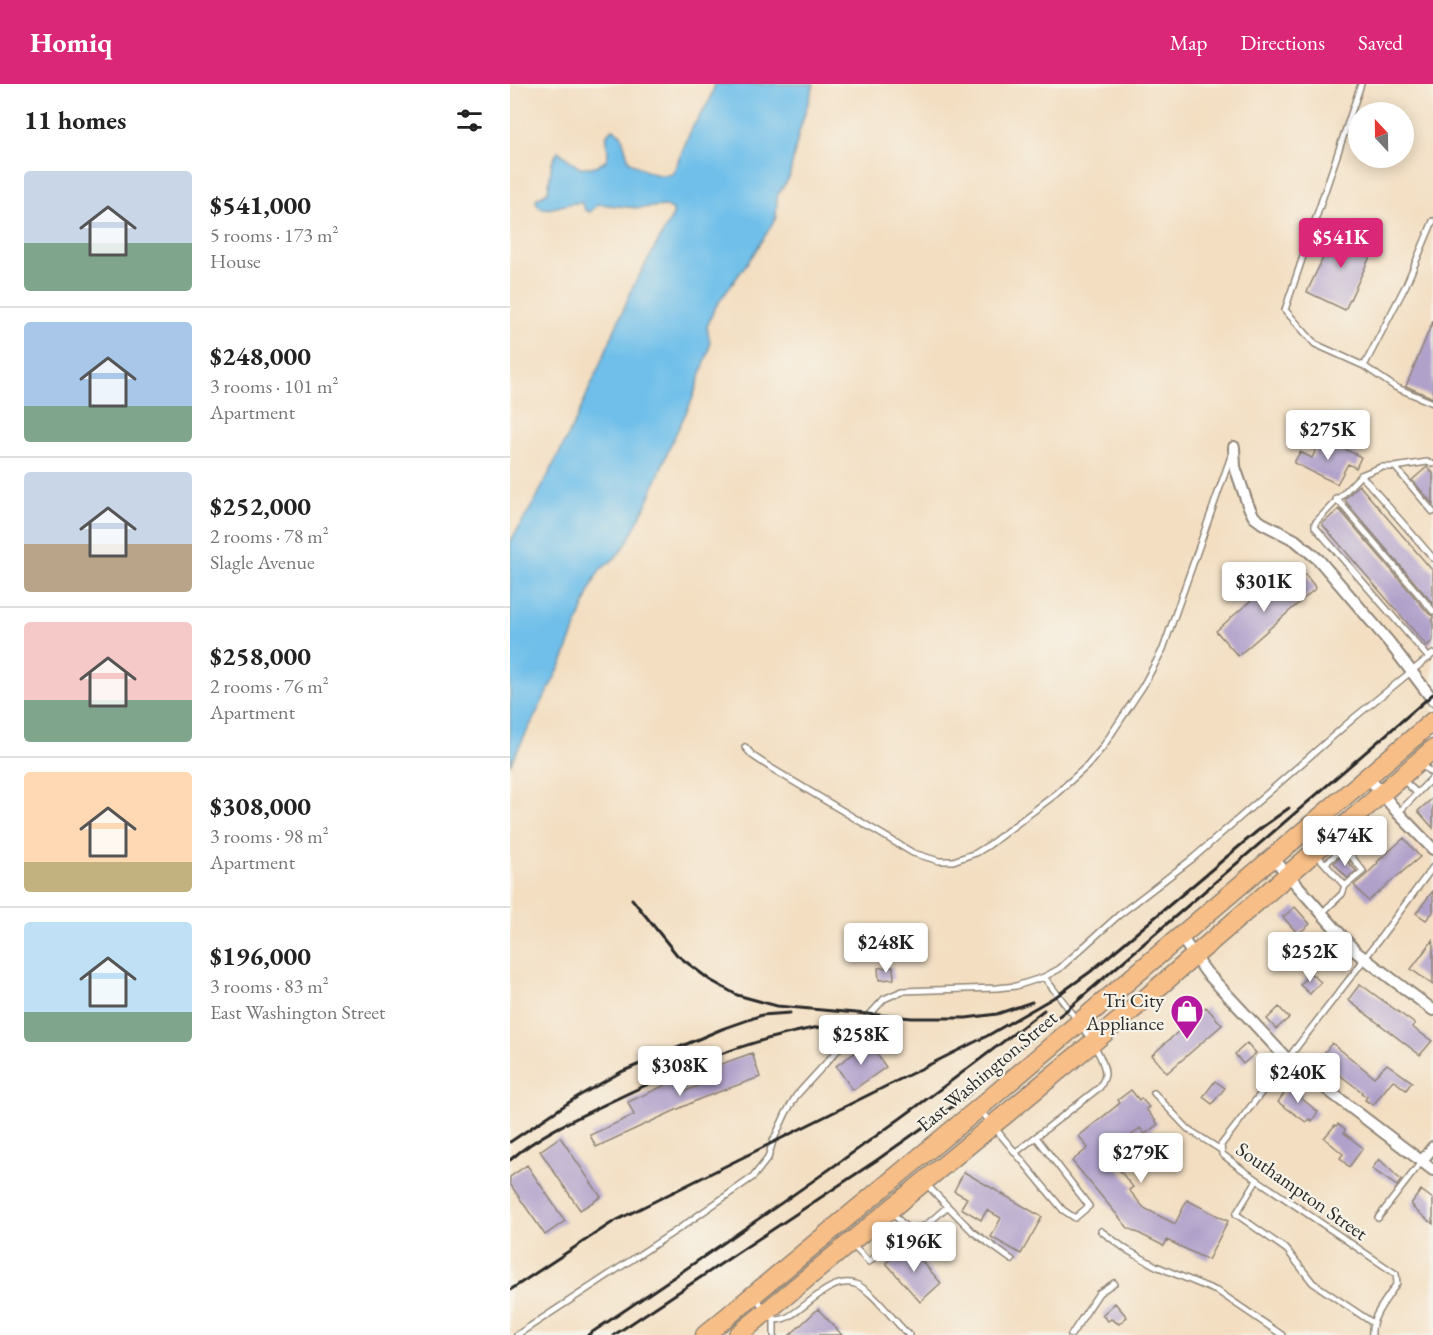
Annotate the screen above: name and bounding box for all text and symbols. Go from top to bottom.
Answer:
text: Homiq [30,24,112,60]
text: Map [1170,29,1207,56]
text: Directions [1240,29,1325,56]
text: Saved [1358,29,1403,56]
north arrow [1348,102,1414,168]
map controls [1348,102,1414,168]
text: 11 homes [24,103,126,137]
icon: filters [453,104,486,137]
text: $541,000 [210,188,311,222]
icon: home [72,195,144,267]
pin: $541K [1299,218,1383,269]
text: 5 rooms · 173 m² [210,222,338,248]
text: $541K [1313,224,1369,250]
text: House [210,248,261,274]
text: $248,000 [210,339,311,373]
icon: home [72,346,144,418]
text: 3 rooms · 101 m² [210,373,338,399]
text: Apartment [210,399,295,425]
pin: $275K [1286,410,1370,461]
text: $275K [1300,416,1356,442]
text: $252,000 [210,489,311,523]
icon: home [72,496,144,568]
text: 2 rooms · 78 m² [210,523,329,549]
text: Slagle Avenue [210,549,315,575]
pin: $301K [1222,562,1306,613]
text: $301K [1236,568,1292,594]
text: $258,000 [210,639,311,673]
icon: home [72,646,144,718]
text: 2 rooms · 76 m² [210,673,329,699]
text: Apartment [210,699,295,725]
text: $308,000 [210,789,311,823]
icon: home [72,796,144,868]
pin: $474K [1303,816,1387,867]
text: $474K [1317,822,1373,848]
text: 3 rooms · 98 m² [210,823,329,849]
text: Apartment [210,849,295,875]
pin: $248K [844,923,928,974]
text: $248K [858,929,914,955]
pin: $252K [1268,932,1352,983]
text: $252K [1282,938,1338,964]
text: $196,000 [210,939,311,973]
icon: home [72,946,144,1018]
text: 3 rooms · 83 m² [210,973,329,999]
place label: Tri City Appliance [1085,987,1164,1036]
shop icon: Tri City Appliance [1169,993,1205,1040]
text: East Washington Street [210,999,385,1025]
street label: East Washington Street [911,1004,1063,1137]
pin: $258K [819,1015,903,1066]
text: $258K [833,1021,889,1047]
pin: $308K [638,1046,722,1097]
text: $308K [652,1052,708,1078]
pin: $240K [1256,1053,1340,1104]
text: $240K [1270,1059,1326,1085]
pin: $279K [1099,1133,1183,1184]
street label: Southampton Street [1231,1136,1373,1246]
text: $279K [1113,1139,1169,1165]
pin: $196K [872,1222,956,1273]
text: $196K [886,1228,942,1254]

